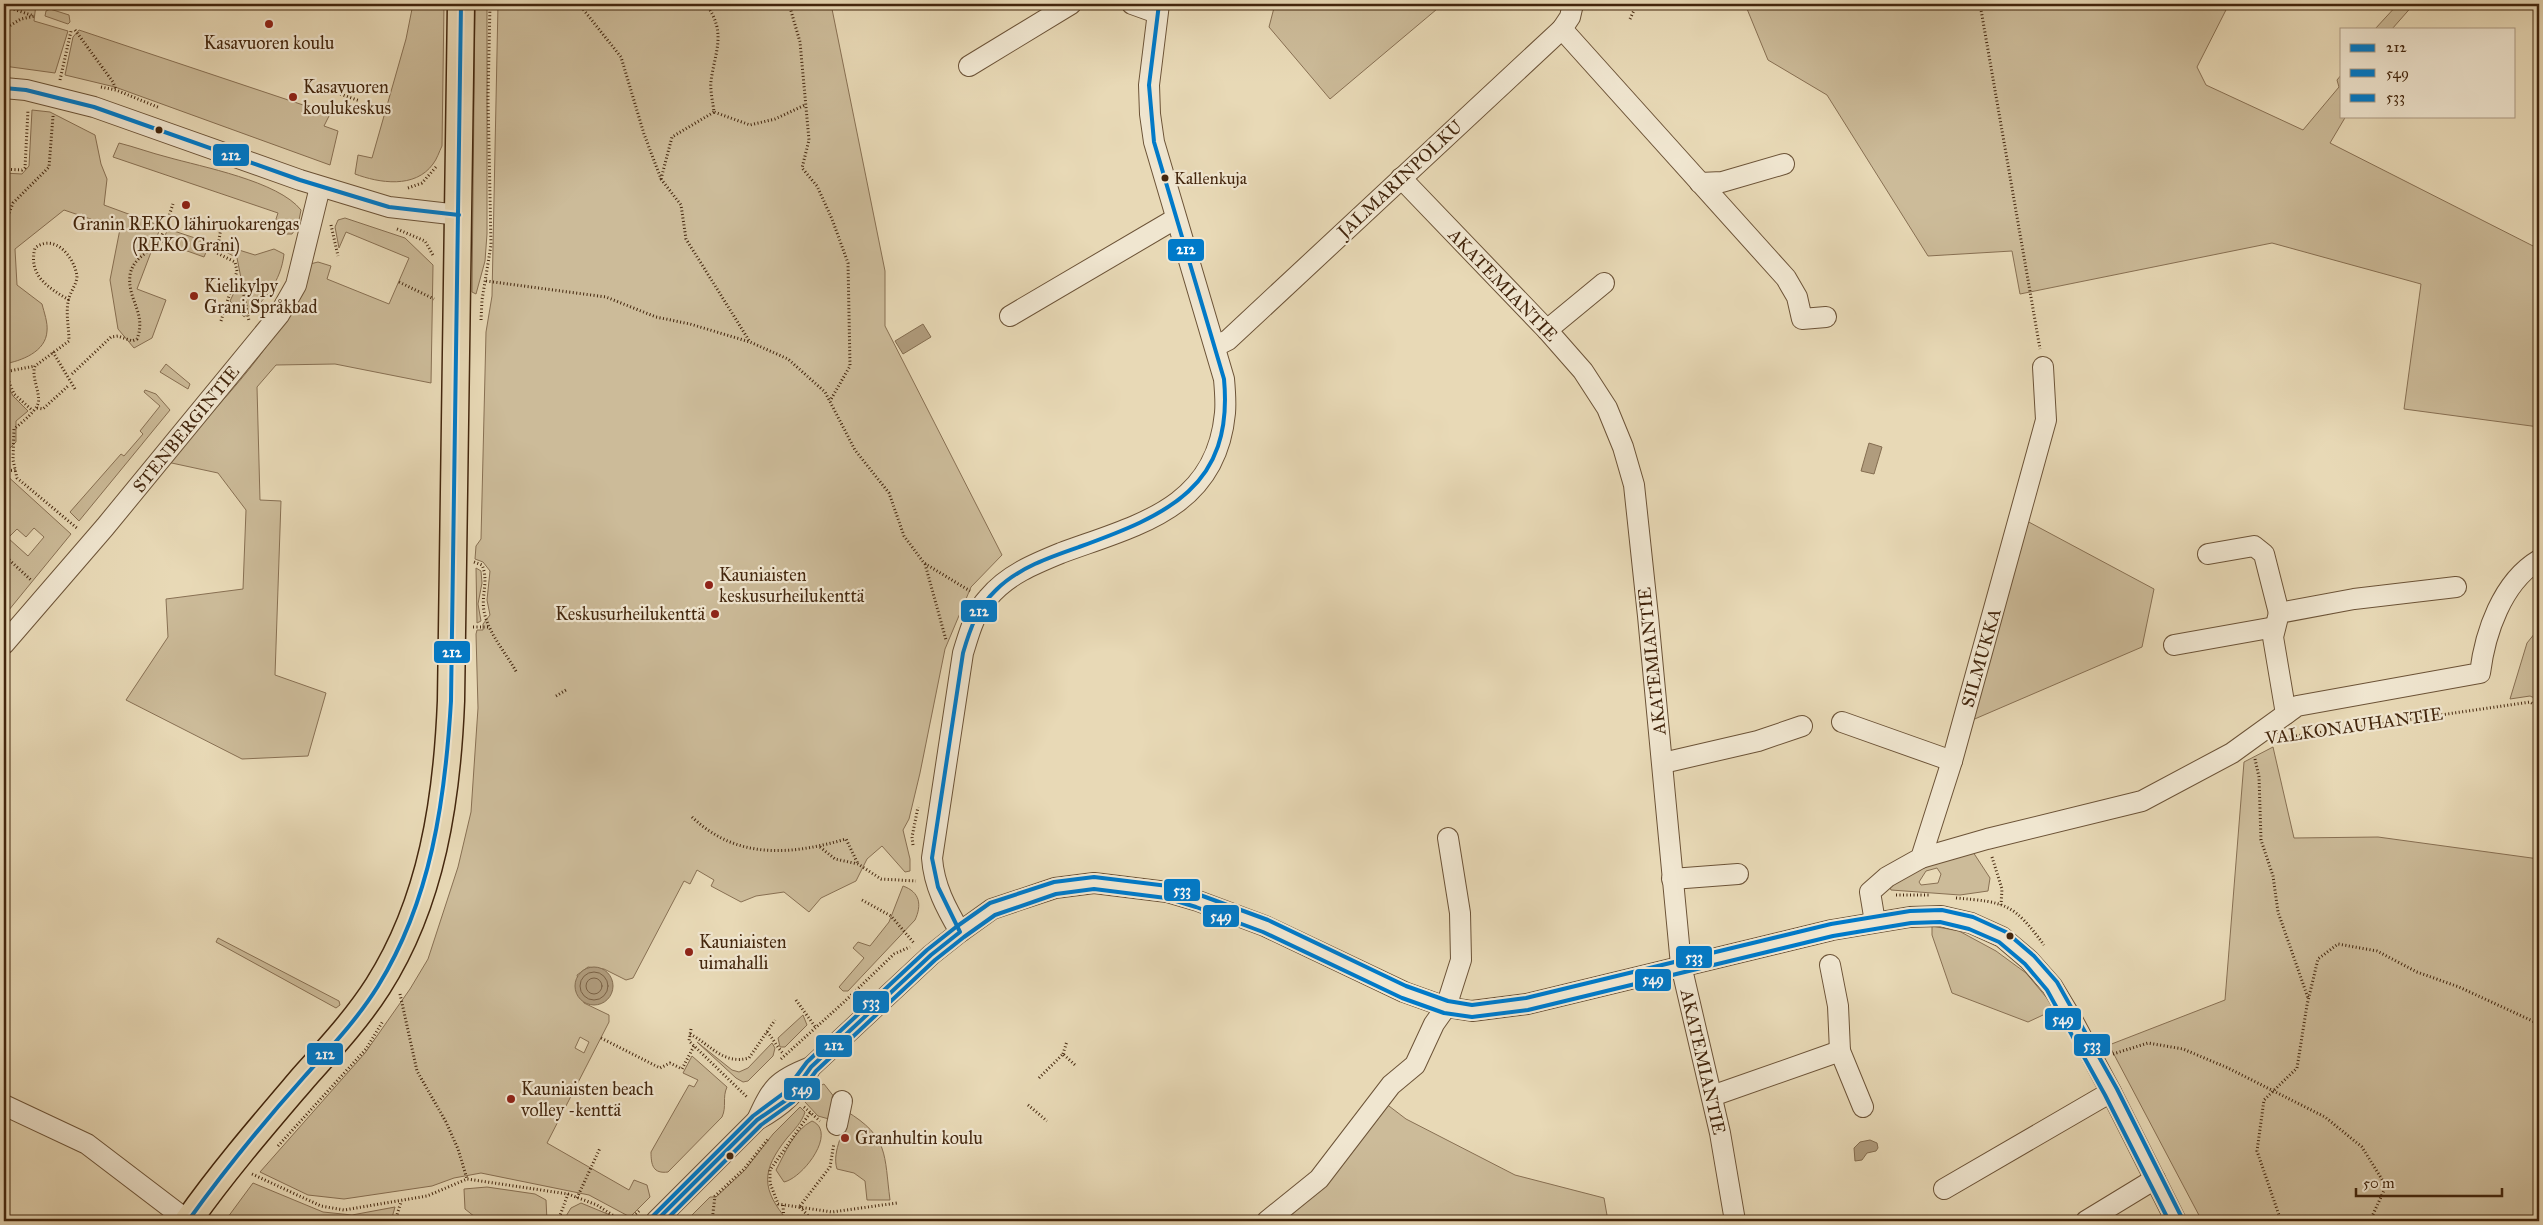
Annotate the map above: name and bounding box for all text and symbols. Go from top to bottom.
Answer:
marker: Kasavuoren koulu [263,18,275,30]
legend [2340,28,2516,118]
place label: Kasavuoren koulu [204,32,335,54]
text: 212 [2386,38,2407,56]
text: 549 [2386,64,2409,82]
place label: Kasavuoren koulukeskus [303,76,391,119]
text: 533 [2386,88,2405,106]
marker: Kasavuoren koulukeskus [287,91,299,103]
street label: JALMARINPOLKU [1332,115,1468,245]
unlabelled marker [154,125,164,135]
line badge: 212 [212,143,250,167]
text: 212 [221,147,242,164]
place label: Kallenkuja [1174,168,1248,189]
marker: Kallenkuja [1160,173,1170,183]
marker: Granin REKO lähiruokarengas (REKO Grani) [180,199,192,211]
place label: Granin REKO lähiruokarengas (REKO Grani) [73,213,299,257]
street label: AKATEMIANTIE [1443,223,1563,346]
line badge: 212 [1167,238,1205,262]
text: 212 [1176,241,1197,258]
place label: Kielikylpy Grani Språkbad [204,275,317,318]
marker: Kielikylpy Grani Språkbad [188,290,200,302]
street label: STENBERGINTIE [128,361,244,497]
place label: Kauniaisten keskusurheilukenttä [719,564,865,607]
marker: Kauniaisten keskusurheilukenttä [703,579,715,591]
street label: AKATEMIANTIE [1633,586,1671,737]
line badge: 212 [960,599,998,623]
place label: Keskusurheilukenttä [555,603,705,625]
text: 212 [969,603,990,620]
street label: SILMUKKA [1956,606,2006,710]
marker: Keskusurheilukenttä [709,608,721,620]
line badge: 212 [433,640,471,664]
text: 212 [442,644,463,661]
street label: VALKONAUHANTIE [2263,703,2444,749]
line badge: 533 [1163,878,1201,902]
text: 533 [1173,882,1191,900]
line badge: 549 [1202,904,1240,928]
text: 549 [1210,908,1232,926]
place label: Kauniaisten uimahalli [699,931,787,974]
unlabelled marker [2005,931,2015,941]
line badge: 533 [1675,945,1713,969]
marker: Kauniaisten uimahalli [683,946,695,958]
text: 533 [1685,949,1703,967]
line badge: 549 [1634,968,1672,992]
text: 549 [1642,971,1664,989]
street label: AKATEMIANTIE [1675,986,1730,1137]
line badge: 533 [852,990,890,1014]
text: 533 [862,994,880,1012]
line badge: 549 [2044,1007,2082,1031]
text: 549 [2052,1011,2074,1029]
line badge: 533 [2073,1033,2111,1057]
line badge: 212 [815,1034,853,1058]
text: 212 [824,1037,845,1054]
text: 533 [2083,1037,2101,1055]
line badge: 212 [306,1042,344,1066]
text: 212 [315,1046,336,1063]
line badge: 549 [783,1077,821,1101]
place label: Kauniaisten beach volley -kenttä [520,1078,654,1121]
text: 549 [791,1081,813,1099]
marker: Kauniaisten beach volley -kenttä [505,1093,517,1105]
place label: Granhultin koulu [855,1127,983,1149]
marker: Granhultin koulu [839,1132,851,1144]
unlabelled marker [725,1151,735,1161]
scale bar [2356,1165,2502,1197]
text: 50 m [2363,1174,2395,1192]

